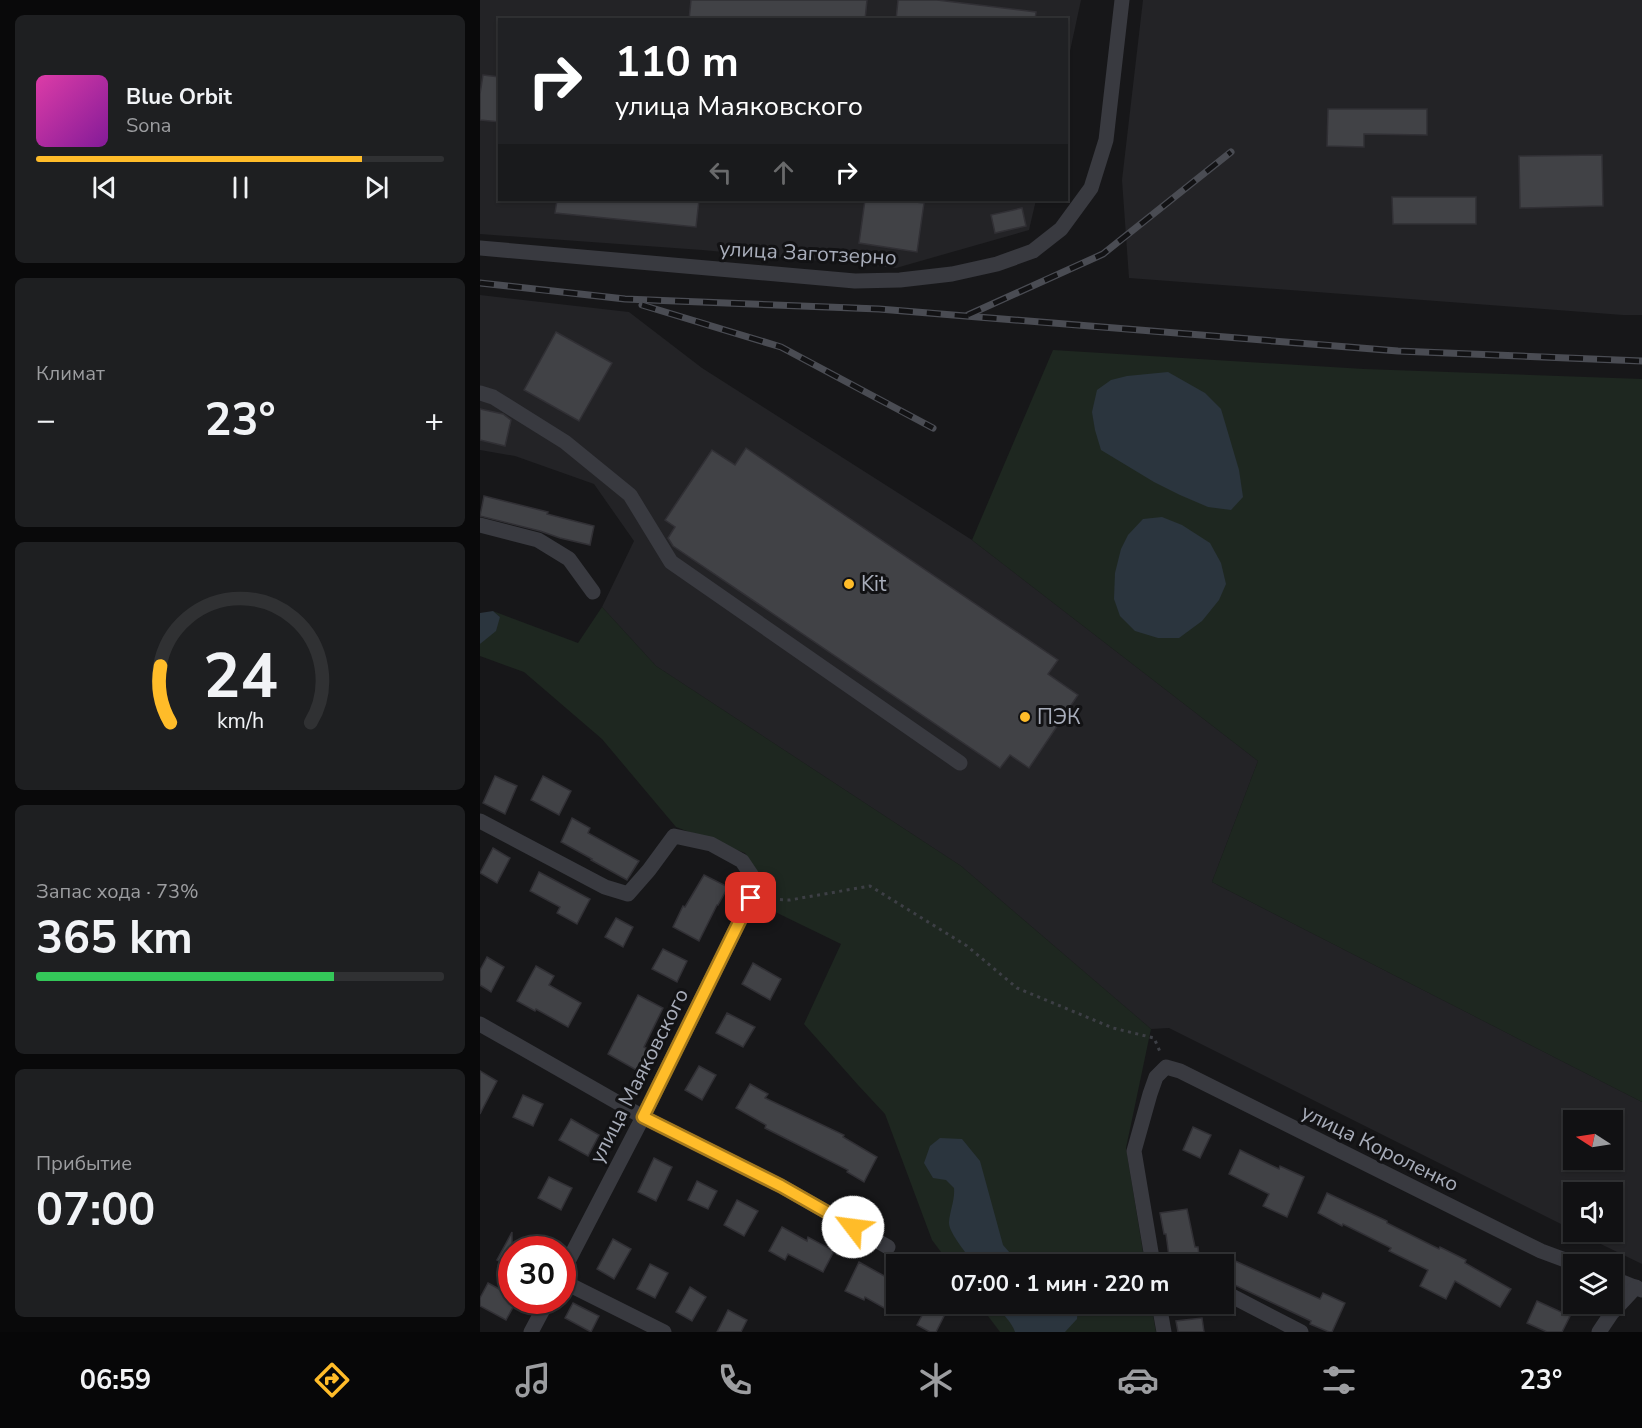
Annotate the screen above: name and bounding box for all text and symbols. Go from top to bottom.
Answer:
text: 110 m [615,34,739,91]
icon: right [516,42,594,120]
text: Blue Orbit [126,82,232,112]
text: улица Маяковского [615,88,863,125]
text: Sona [126,112,171,139]
icon: left [704,156,737,189]
icon: ahead [767,156,800,189]
icon: right [830,156,863,189]
icon: previous [88,171,121,204]
icon: pause [224,171,257,204]
icon: next [360,171,393,204]
street label: улица Заготзерно [719,234,897,272]
text: Климат [36,360,105,387]
text: 23° [204,390,276,451]
text: − [36,398,56,443]
text: + [424,398,444,443]
place label: Kit [861,570,887,598]
marker: Kit [842,577,856,591]
text: 24 [203,634,277,719]
place label: ПЭК [1037,703,1081,731]
text: km/h [216,706,264,736]
marker: ПЭК [1018,710,1032,724]
pin [725,872,776,923]
text: Запас хода · 73% [36,878,199,905]
icon: arrive [734,881,767,914]
text: 365 km [36,908,193,969]
street label: улица Маяковского [583,984,695,1168]
street label: улица Короленко [1297,1098,1463,1198]
north arrow [1563,1110,1623,1170]
map controls [1563,1110,1623,1314]
text: Прибытие [36,1150,132,1177]
text: 07:00 [36,1180,155,1241]
button: sound [1563,1182,1623,1242]
position arrow [821,1195,885,1259]
speed limit sign: 30 [498,1236,576,1314]
button: layers [1563,1254,1623,1314]
text: 07:00 · 1 мин · 220 m [951,1269,1169,1299]
icon: directions [311,1359,353,1401]
icon: music [512,1359,554,1401]
icon: phone [714,1359,756,1401]
icon: climate [915,1359,957,1401]
icon: car [1117,1359,1159,1401]
icon: filters [1318,1359,1360,1401]
text: 06:59 [80,1362,151,1399]
text: 23° [1520,1362,1562,1399]

